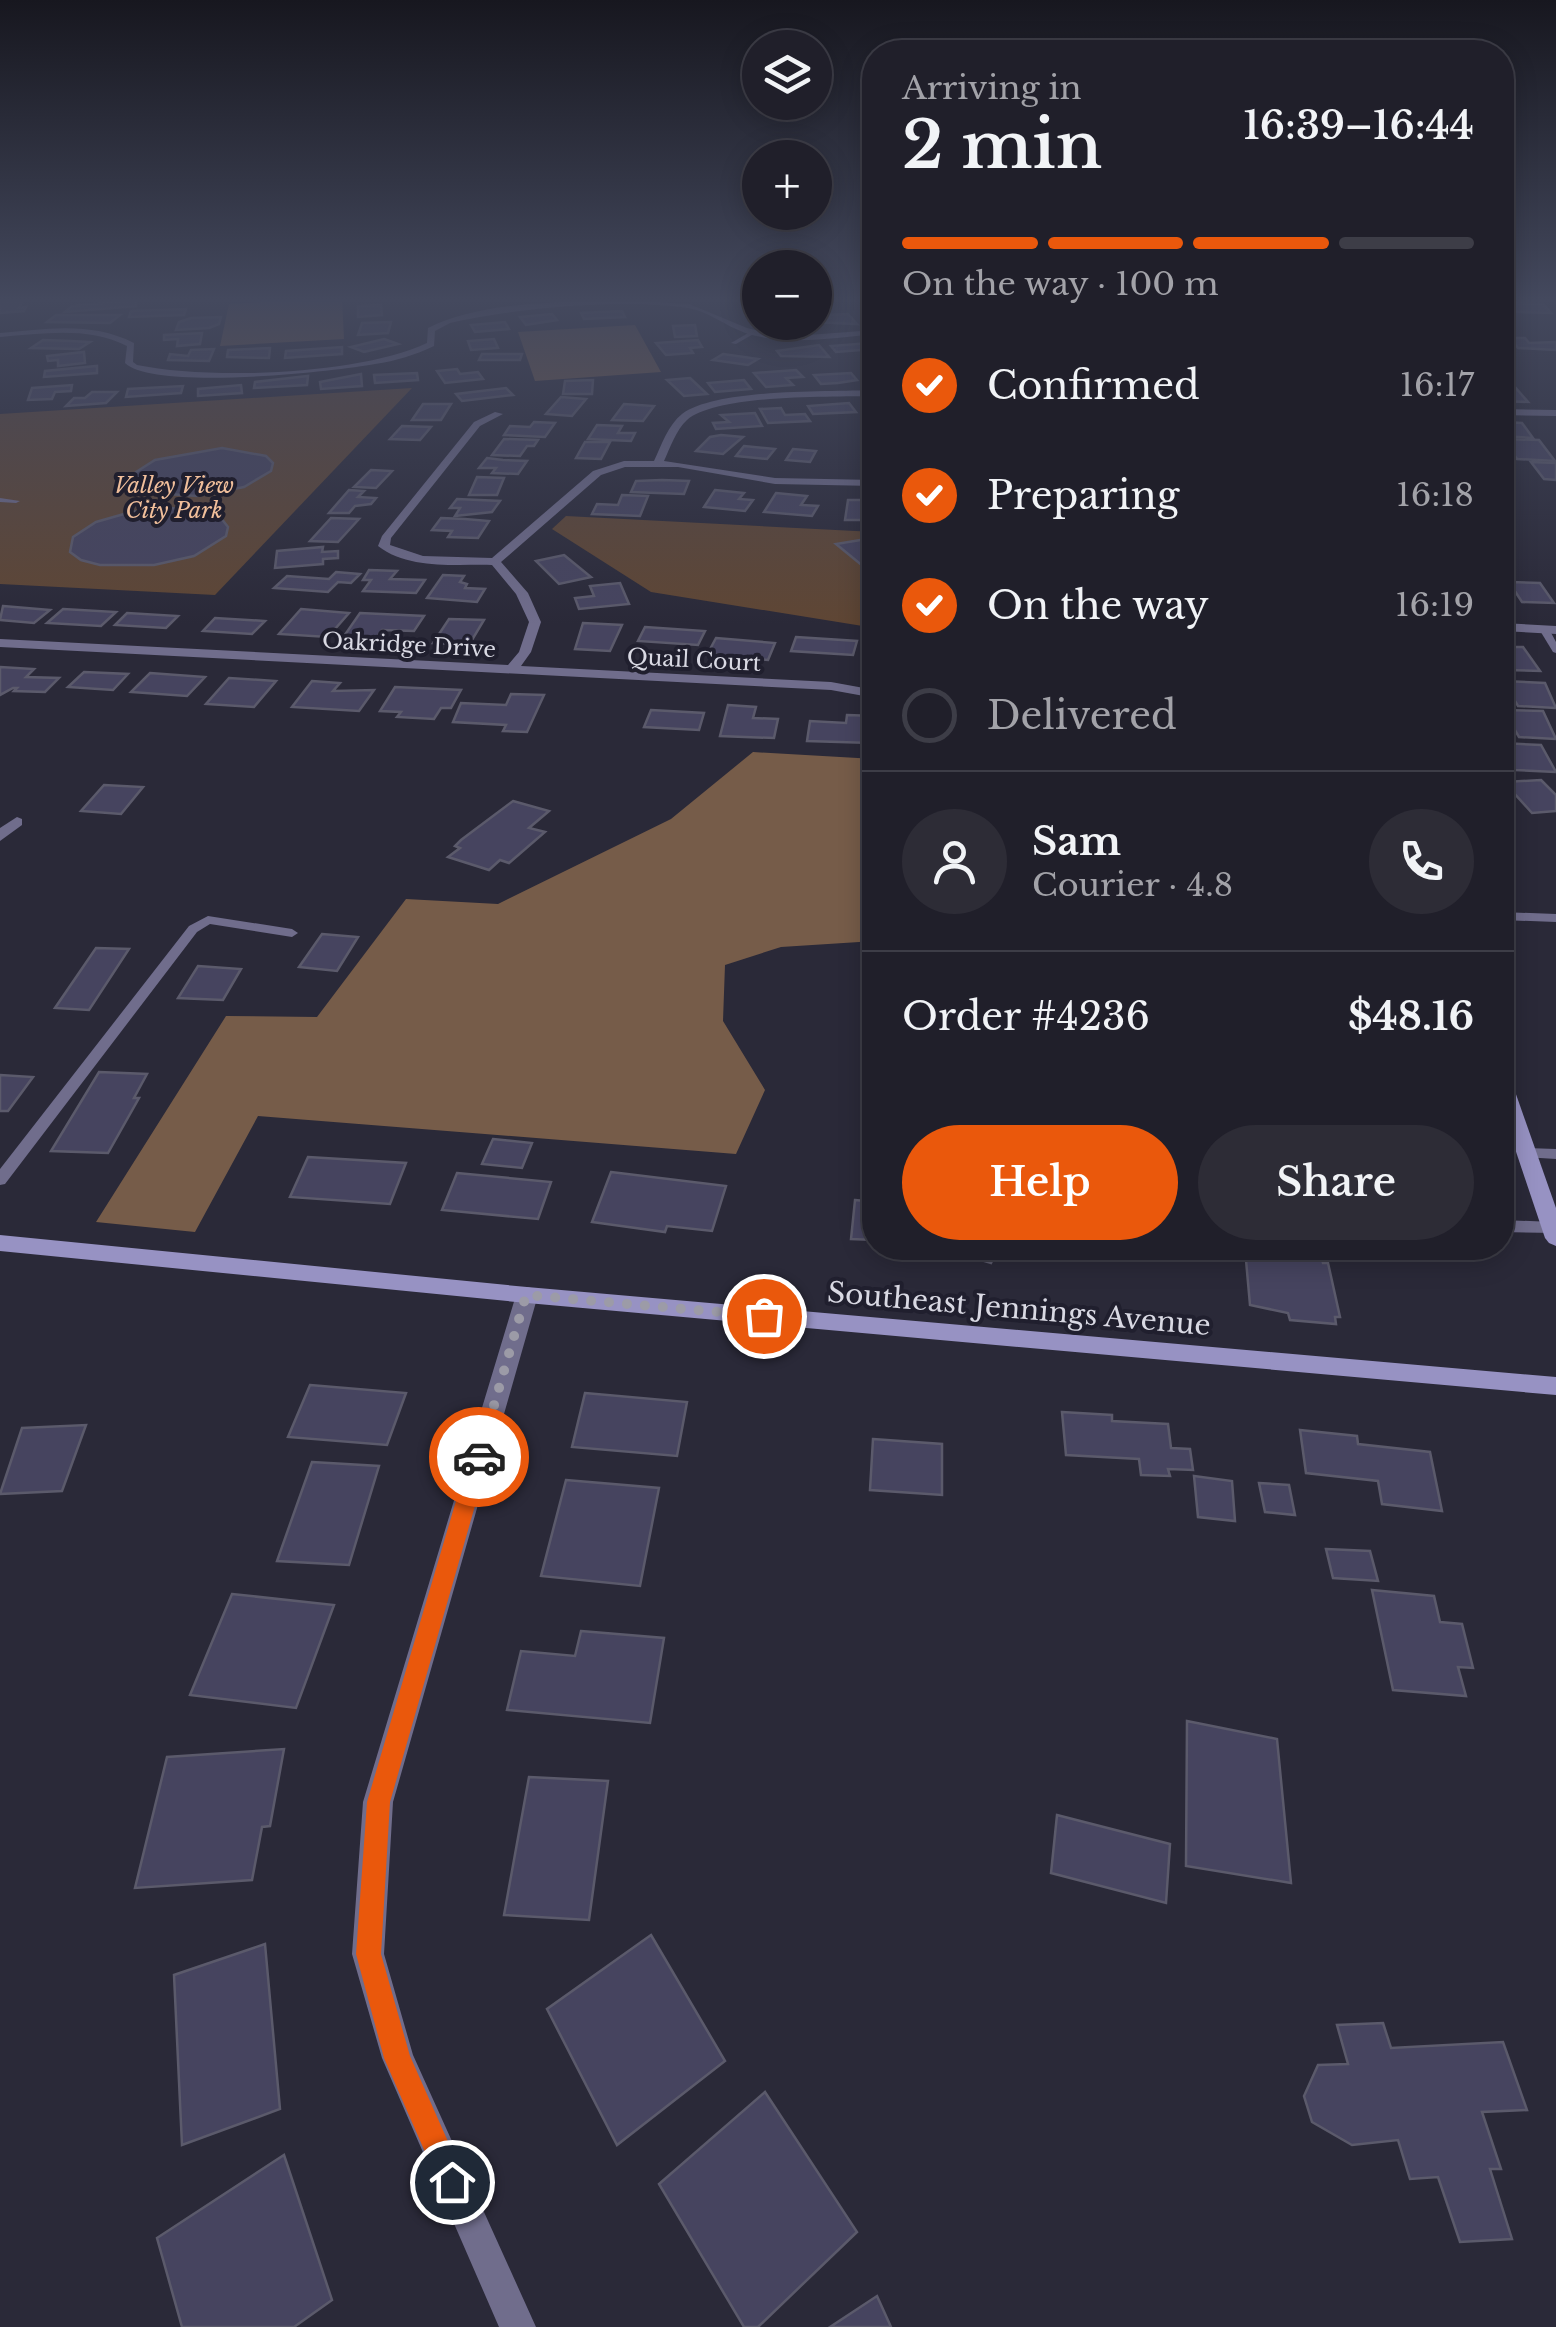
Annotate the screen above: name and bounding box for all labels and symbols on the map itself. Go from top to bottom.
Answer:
park label: Valley View City Park [114,472,234,524]
street label: Oakridge Drive [321,627,497,663]
street label: Quail Court [626,643,762,677]
pin [722,1274,807,1359]
street label: Southeast Jennings Avenue [826,1275,1212,1343]
courier [429,1407,529,1507]
pin [410,2140,495,2225]

